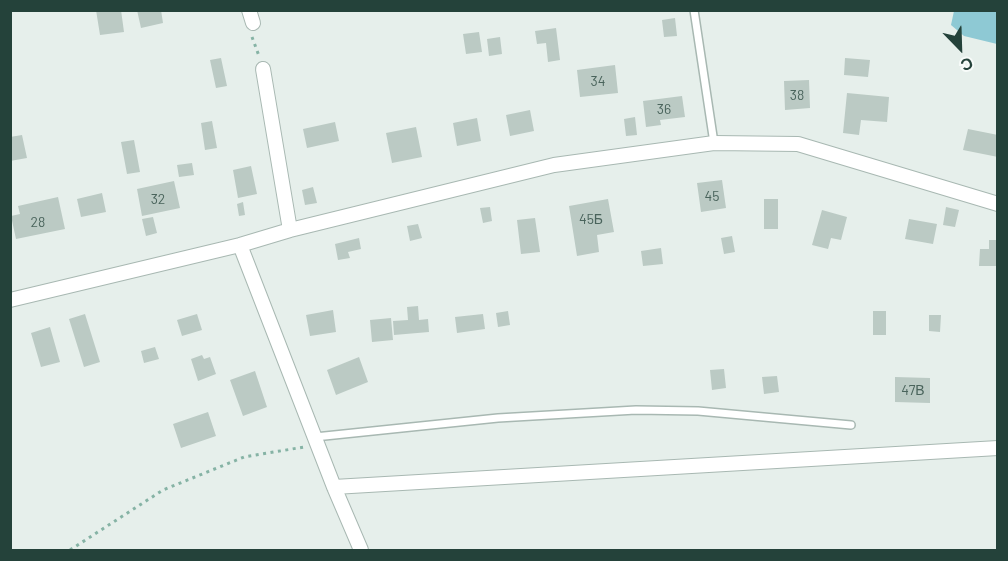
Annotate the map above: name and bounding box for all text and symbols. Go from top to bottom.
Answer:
north arrow [930,18,990,78]
text: С [958,54,976,76]
house number: 34 [591,73,605,89]
house number: 38 [790,87,804,103]
house number: 36 [657,101,671,117]
house number: 45 [705,188,719,204]
house number: 32 [151,191,165,207]
house number: 45Б [579,211,603,227]
house number: 28 [31,214,45,230]
house number: 47В [901,382,925,398]

